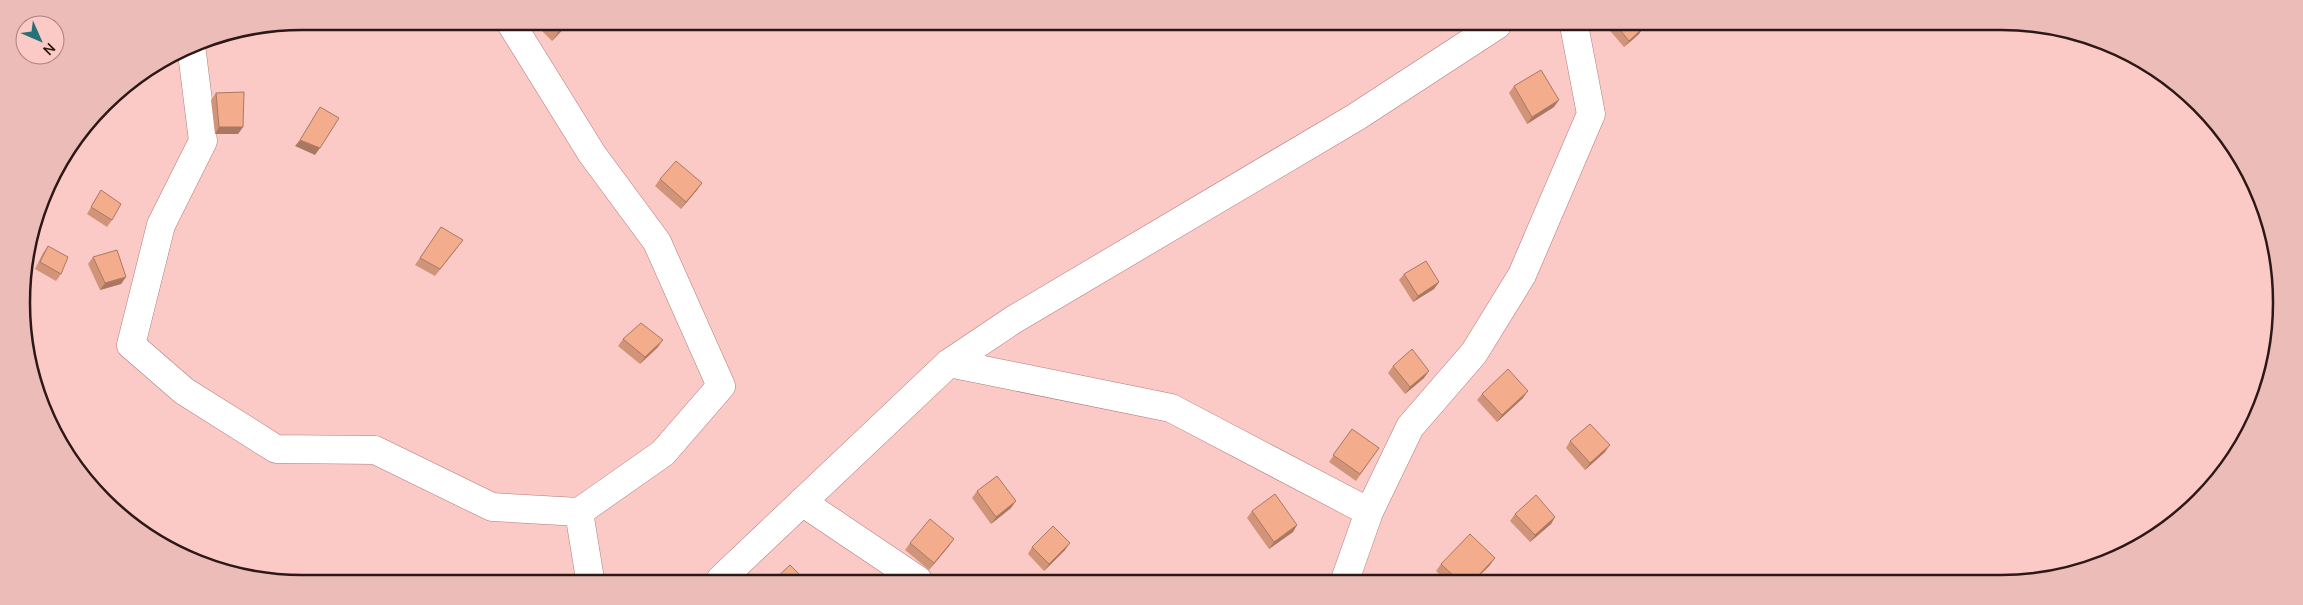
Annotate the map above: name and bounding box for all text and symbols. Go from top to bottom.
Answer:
north arrow [15,15,65,65]
text: N [39,39,60,60]

